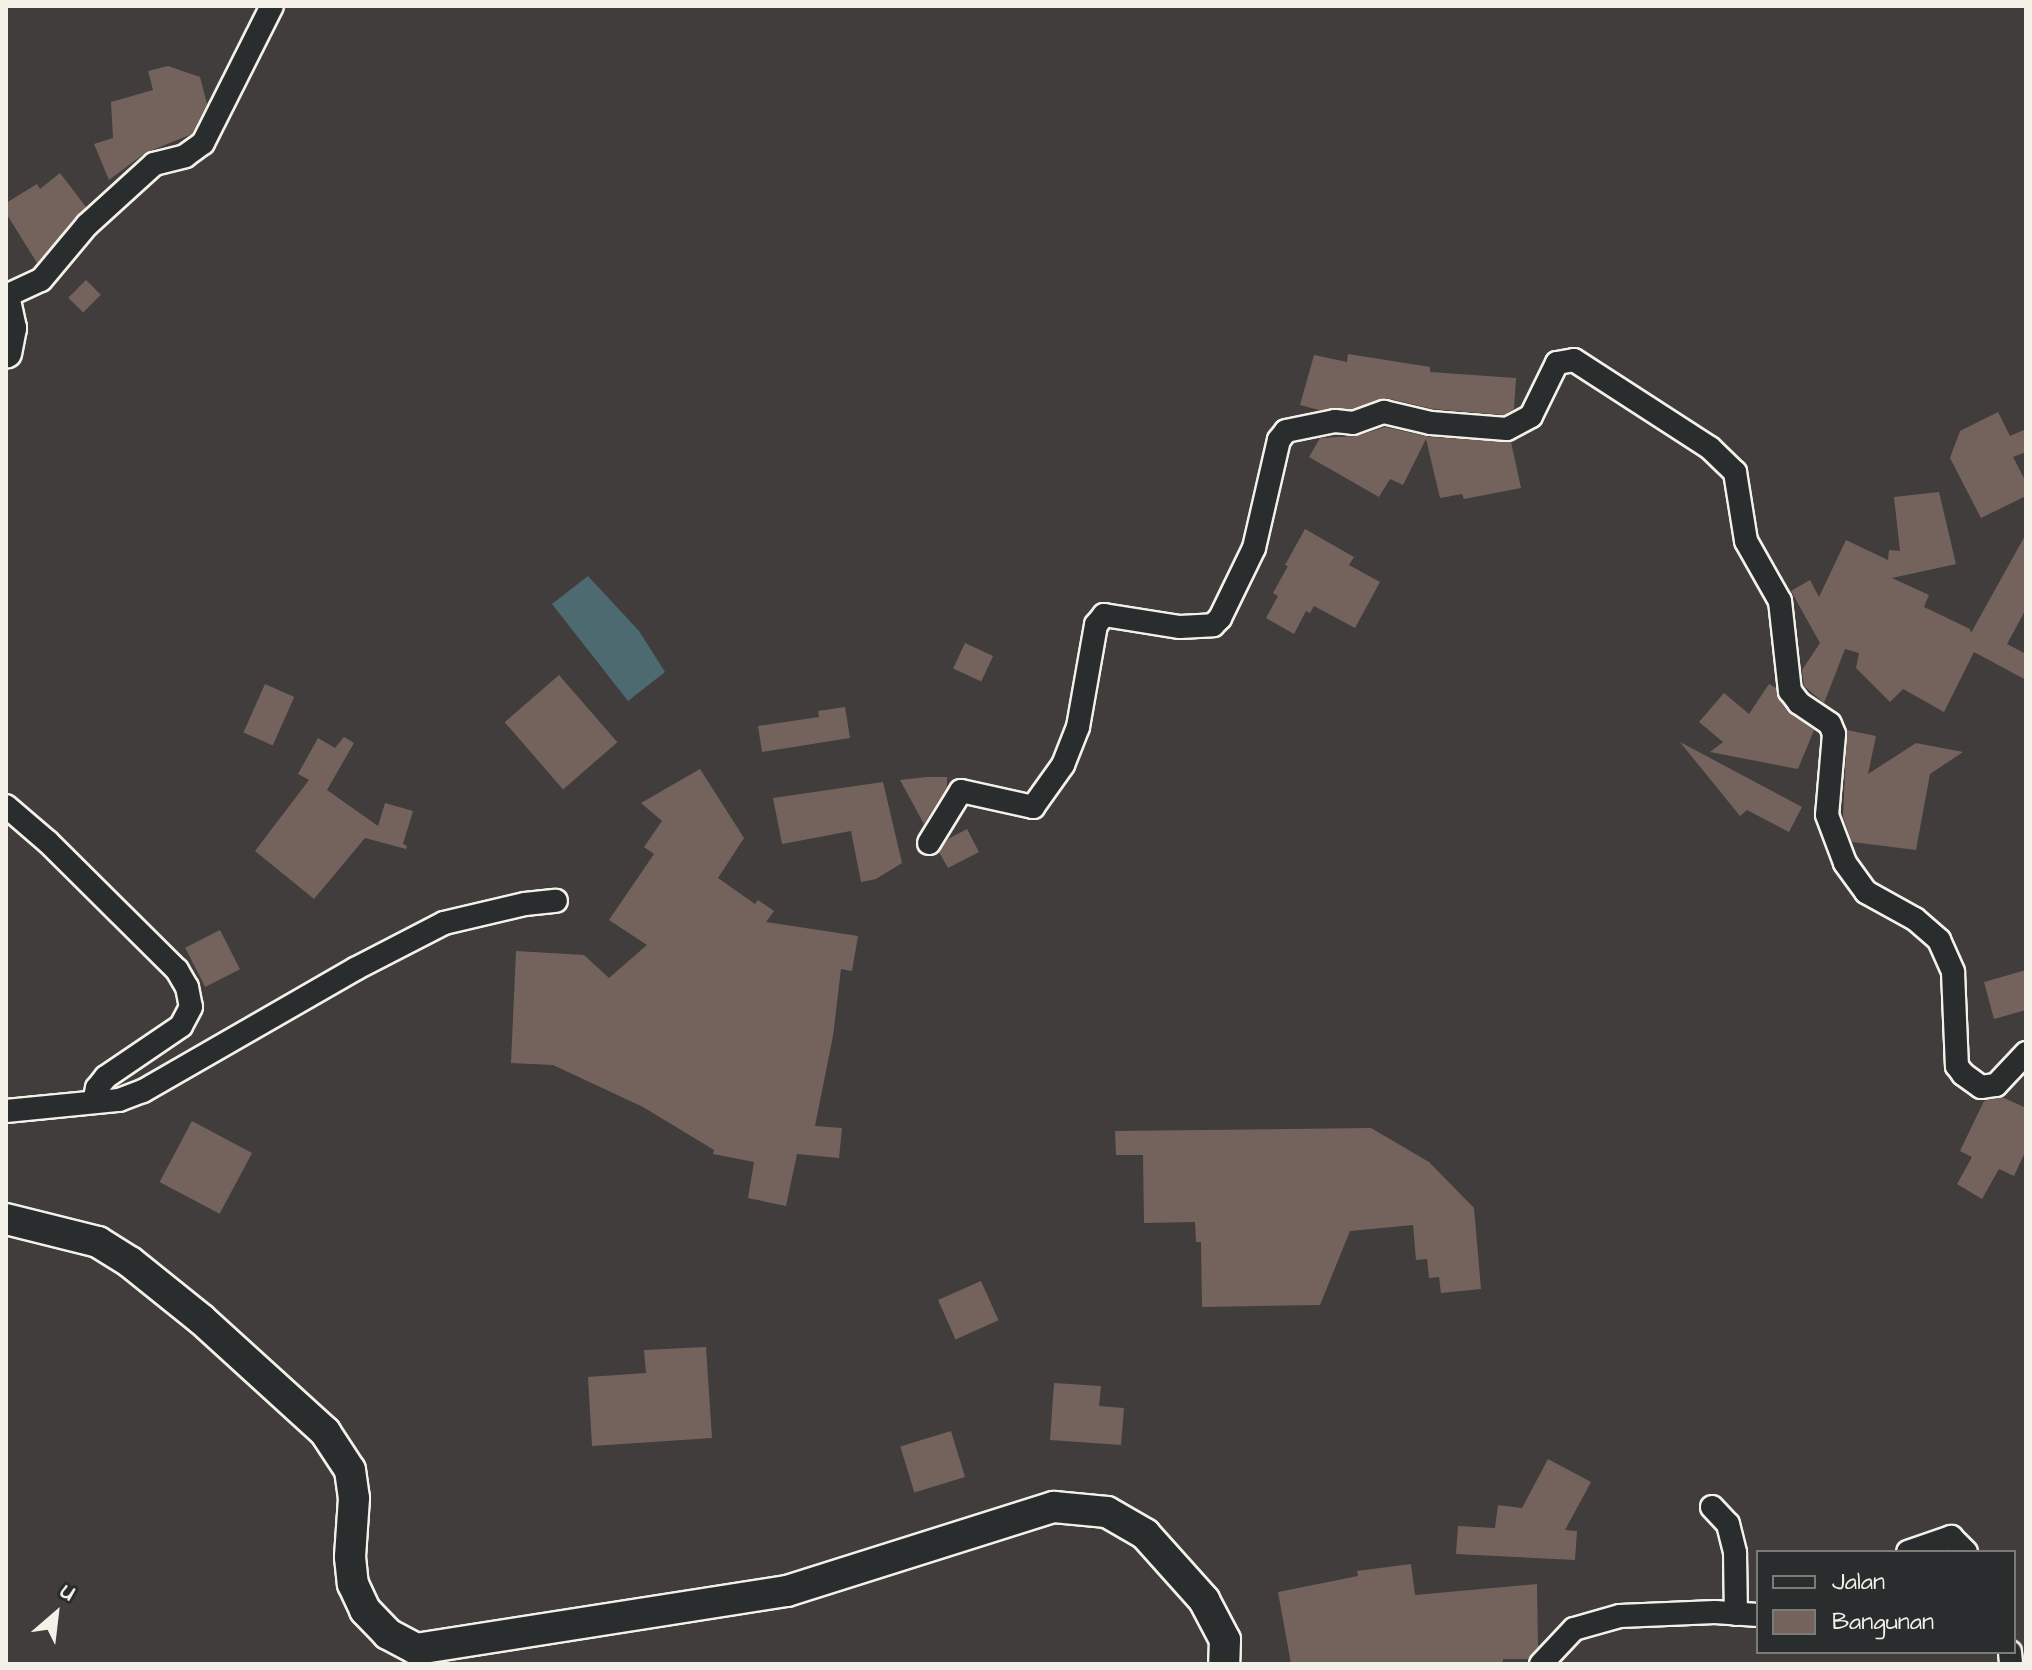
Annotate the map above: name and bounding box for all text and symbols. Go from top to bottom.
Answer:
legend [1756,1550,2016,1654]
text: Jalan [1832,1565,1885,1599]
north arrow [16,1574,96,1654]
text: U [55,1576,80,1609]
text: Bangunan [1832,1605,1934,1639]

